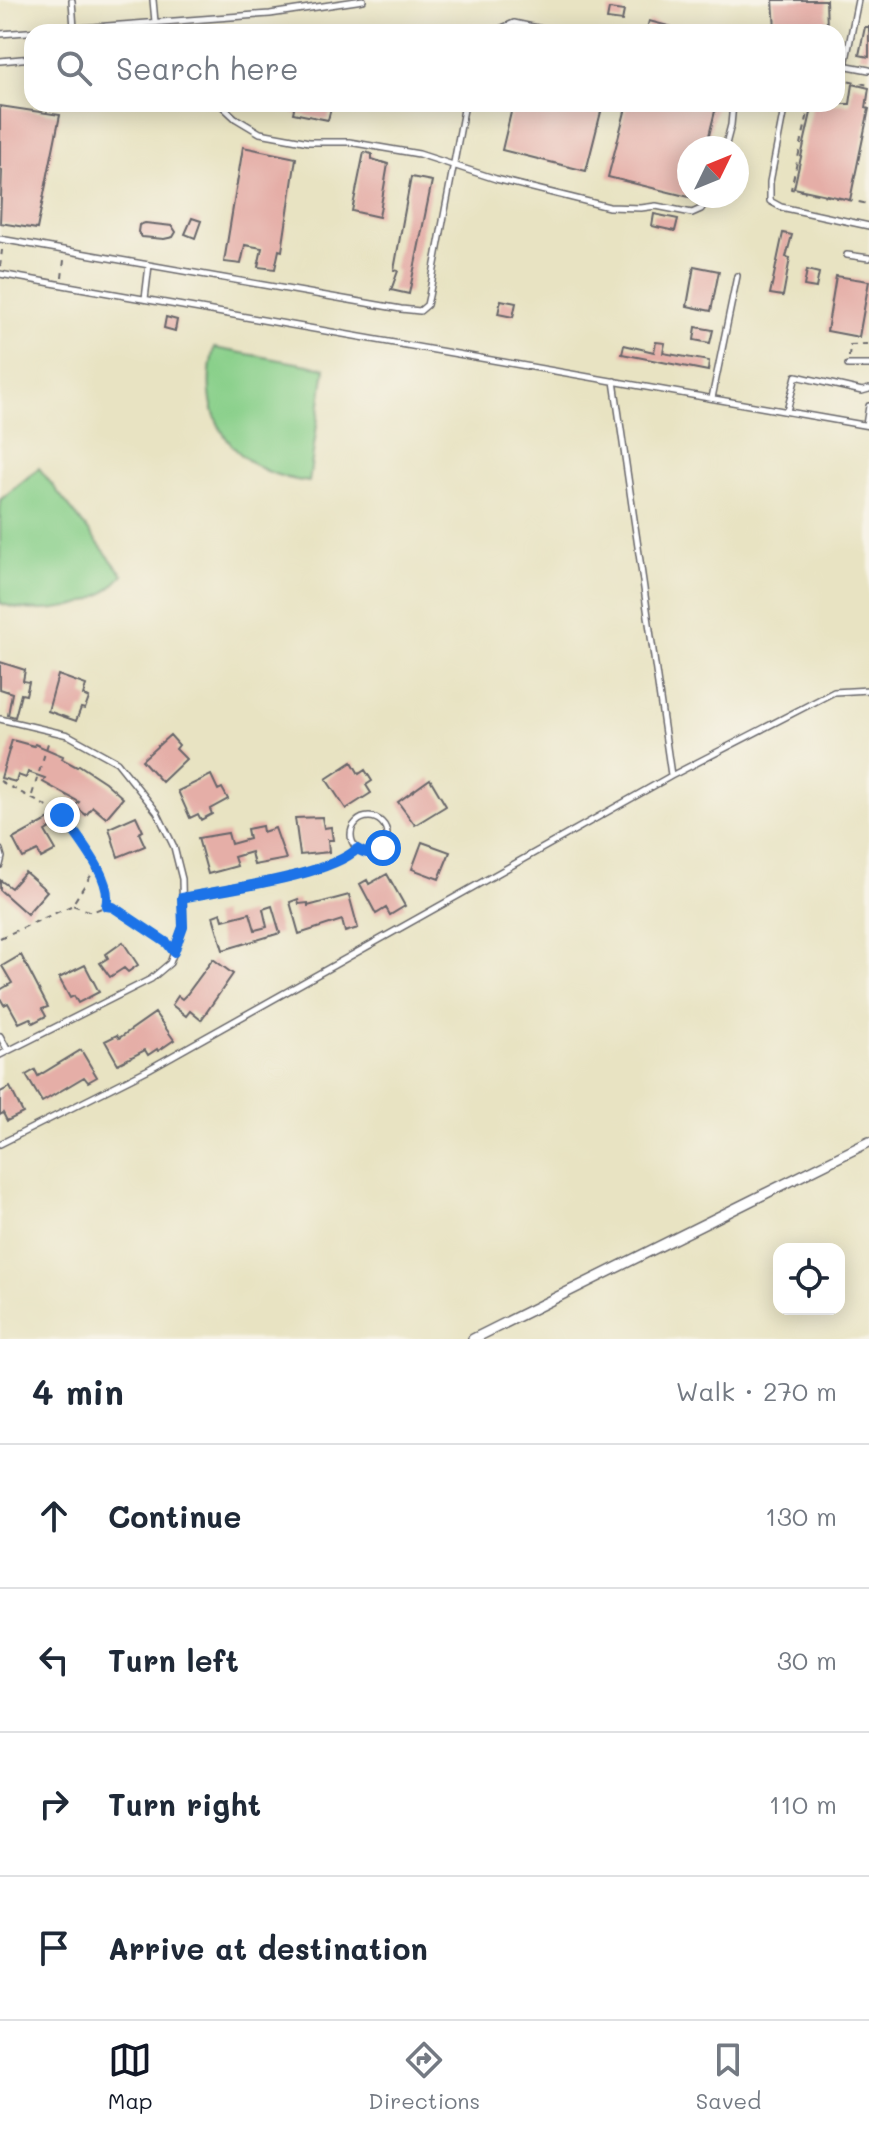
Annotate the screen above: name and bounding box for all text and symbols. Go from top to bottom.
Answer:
search box [24,24,845,112]
icon: search [52,46,96,90]
text: Search here [116,48,299,88]
north arrow [677,136,749,208]
route end [44,797,80,833]
route start [365,830,401,866]
map controls [773,1243,845,1315]
button: locate [773,1243,845,1315]
text: 4 min [32,1369,124,1414]
text: Walk · 270 m [676,1374,837,1408]
icon: ahead [32,1494,76,1538]
text: Continue [108,1496,241,1536]
text: 130 m [765,1499,837,1533]
icon: left [32,1638,76,1682]
text: Turn left [108,1640,239,1680]
text: 30 m [777,1643,837,1677]
icon: right [32,1782,76,1826]
text: Turn right [108,1784,261,1824]
text: 110 m [769,1787,837,1821]
icon: arrive [32,1926,76,1970]
text: Arrive at destination [108,1928,428,1968]
tab: Map [108,2038,153,2115]
tab: Directions [368,2038,480,2115]
tab: Saved [696,2038,761,2115]

